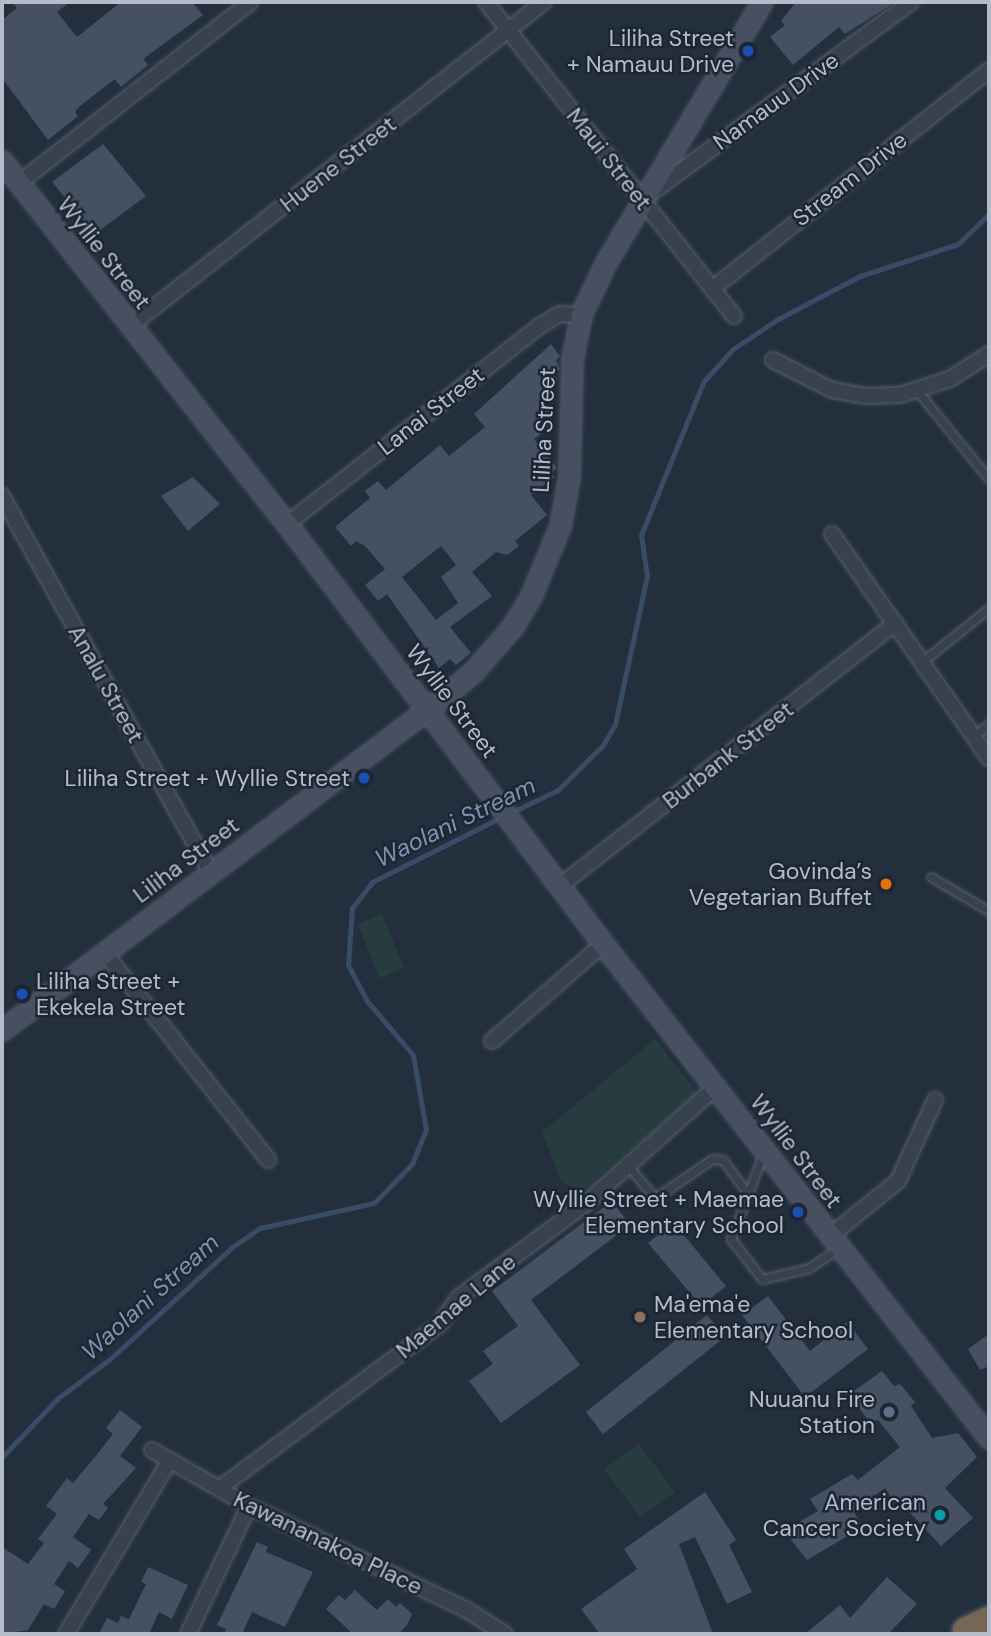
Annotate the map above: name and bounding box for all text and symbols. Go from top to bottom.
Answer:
place label: Liliha Street + Namauu Drive [567,24,734,78]
marker: Liliha Street + Namauu Drive [740,43,756,59]
street label: Namauu Drive [708,46,844,156]
street label: Maui Street [561,102,657,216]
street label: Huene Street [275,110,401,218]
street label: Stream Drive [787,126,913,232]
street label: Wyllie Street [52,191,156,315]
street label: Lanai Street [372,361,490,461]
street label: Liliha Street [527,367,561,493]
street label: Analu Street [62,620,150,748]
street label: Wyllie Street [400,639,504,763]
street label: Burbank Street [657,695,799,815]
place label: Liliha Street + Wyllie Street [65,764,350,792]
marker: Liliha Street + Wyllie Street [356,770,372,786]
water label: Waolani Stream [370,771,540,873]
street label: Liliha Street [128,811,244,909]
place label: Govinda’s Vegetarian Buffet [689,857,872,911]
marker: Govinda’s Vegetarian Buffet [878,876,894,892]
place label: Liliha Street + Ekekela Street [36,967,186,1021]
marker: Liliha Street + Ekekela Street [14,986,30,1002]
street label: Wyllie Street [744,1089,848,1213]
place label: Wyllie Street + Maemae Elementary School [533,1185,784,1239]
marker: Wyllie Street + Maemae Elementary School [790,1204,806,1220]
water label: Waolani Stream [75,1228,225,1366]
street label: Maemae Lane [390,1248,522,1364]
place label: Ma'ema'e Elementary School [654,1290,853,1344]
marker: Ma'ema'e Elementary School [632,1309,648,1325]
place label: Nuuanu Fire Station [749,1385,875,1439]
marker: Nuuanu Fire Station [881,1404,897,1420]
street label: Kawananakoa Place [229,1485,427,1601]
place label: American Cancer Society [763,1488,926,1542]
marker: American Cancer Society [932,1507,948,1523]

